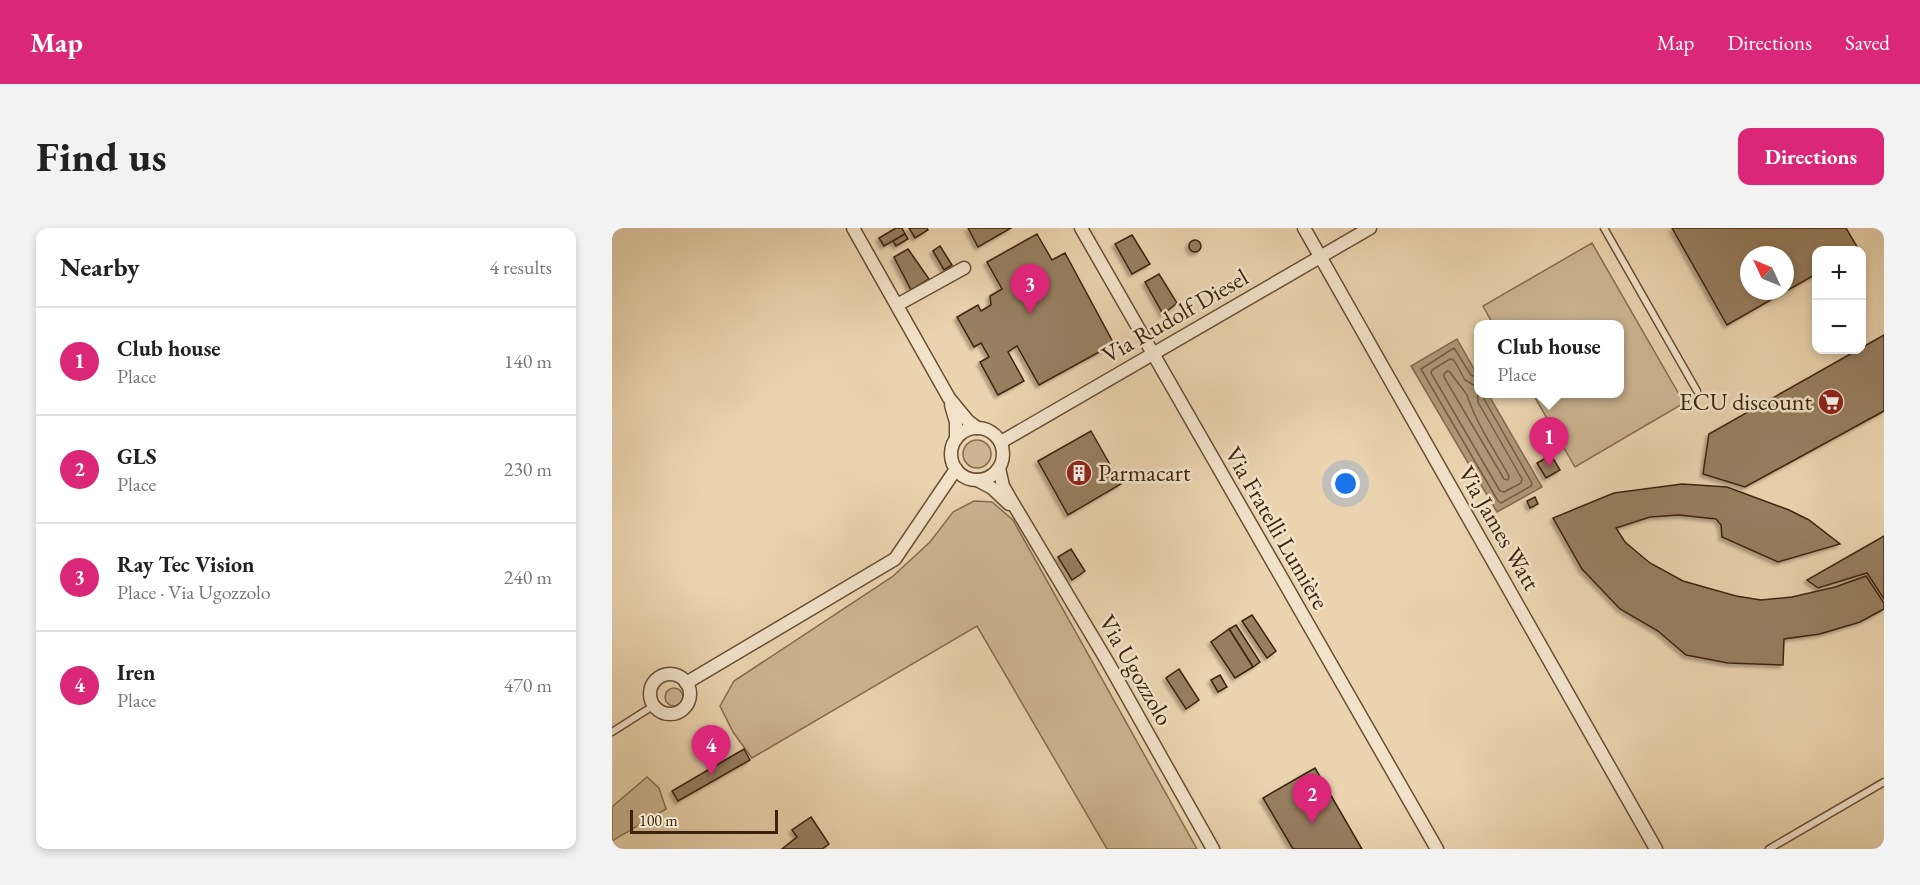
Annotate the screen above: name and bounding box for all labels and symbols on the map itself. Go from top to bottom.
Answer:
north arrow [1740,246,1794,300]
street label: Via Rudolf Diesel [1096,261,1254,370]
pin: 3 [1010,264,1050,314]
place label: ECU discount [1679,386,1812,417]
supermarket icon: ECU discount [1816,387,1846,417]
pin: 1 [1530,418,1568,467]
street label: Via Fratelli Lumière [1218,441,1337,615]
place label: Parmacart [1098,457,1191,488]
building icon: Parmacart [1064,458,1094,488]
street label: Via James Watt [1451,460,1548,596]
your location [1331,469,1360,498]
street label: Via Ugozzolo [1092,609,1181,731]
pin: 4 [692,726,730,775]
pin: 2 [1292,774,1332,824]
scale bar [630,807,778,834]

